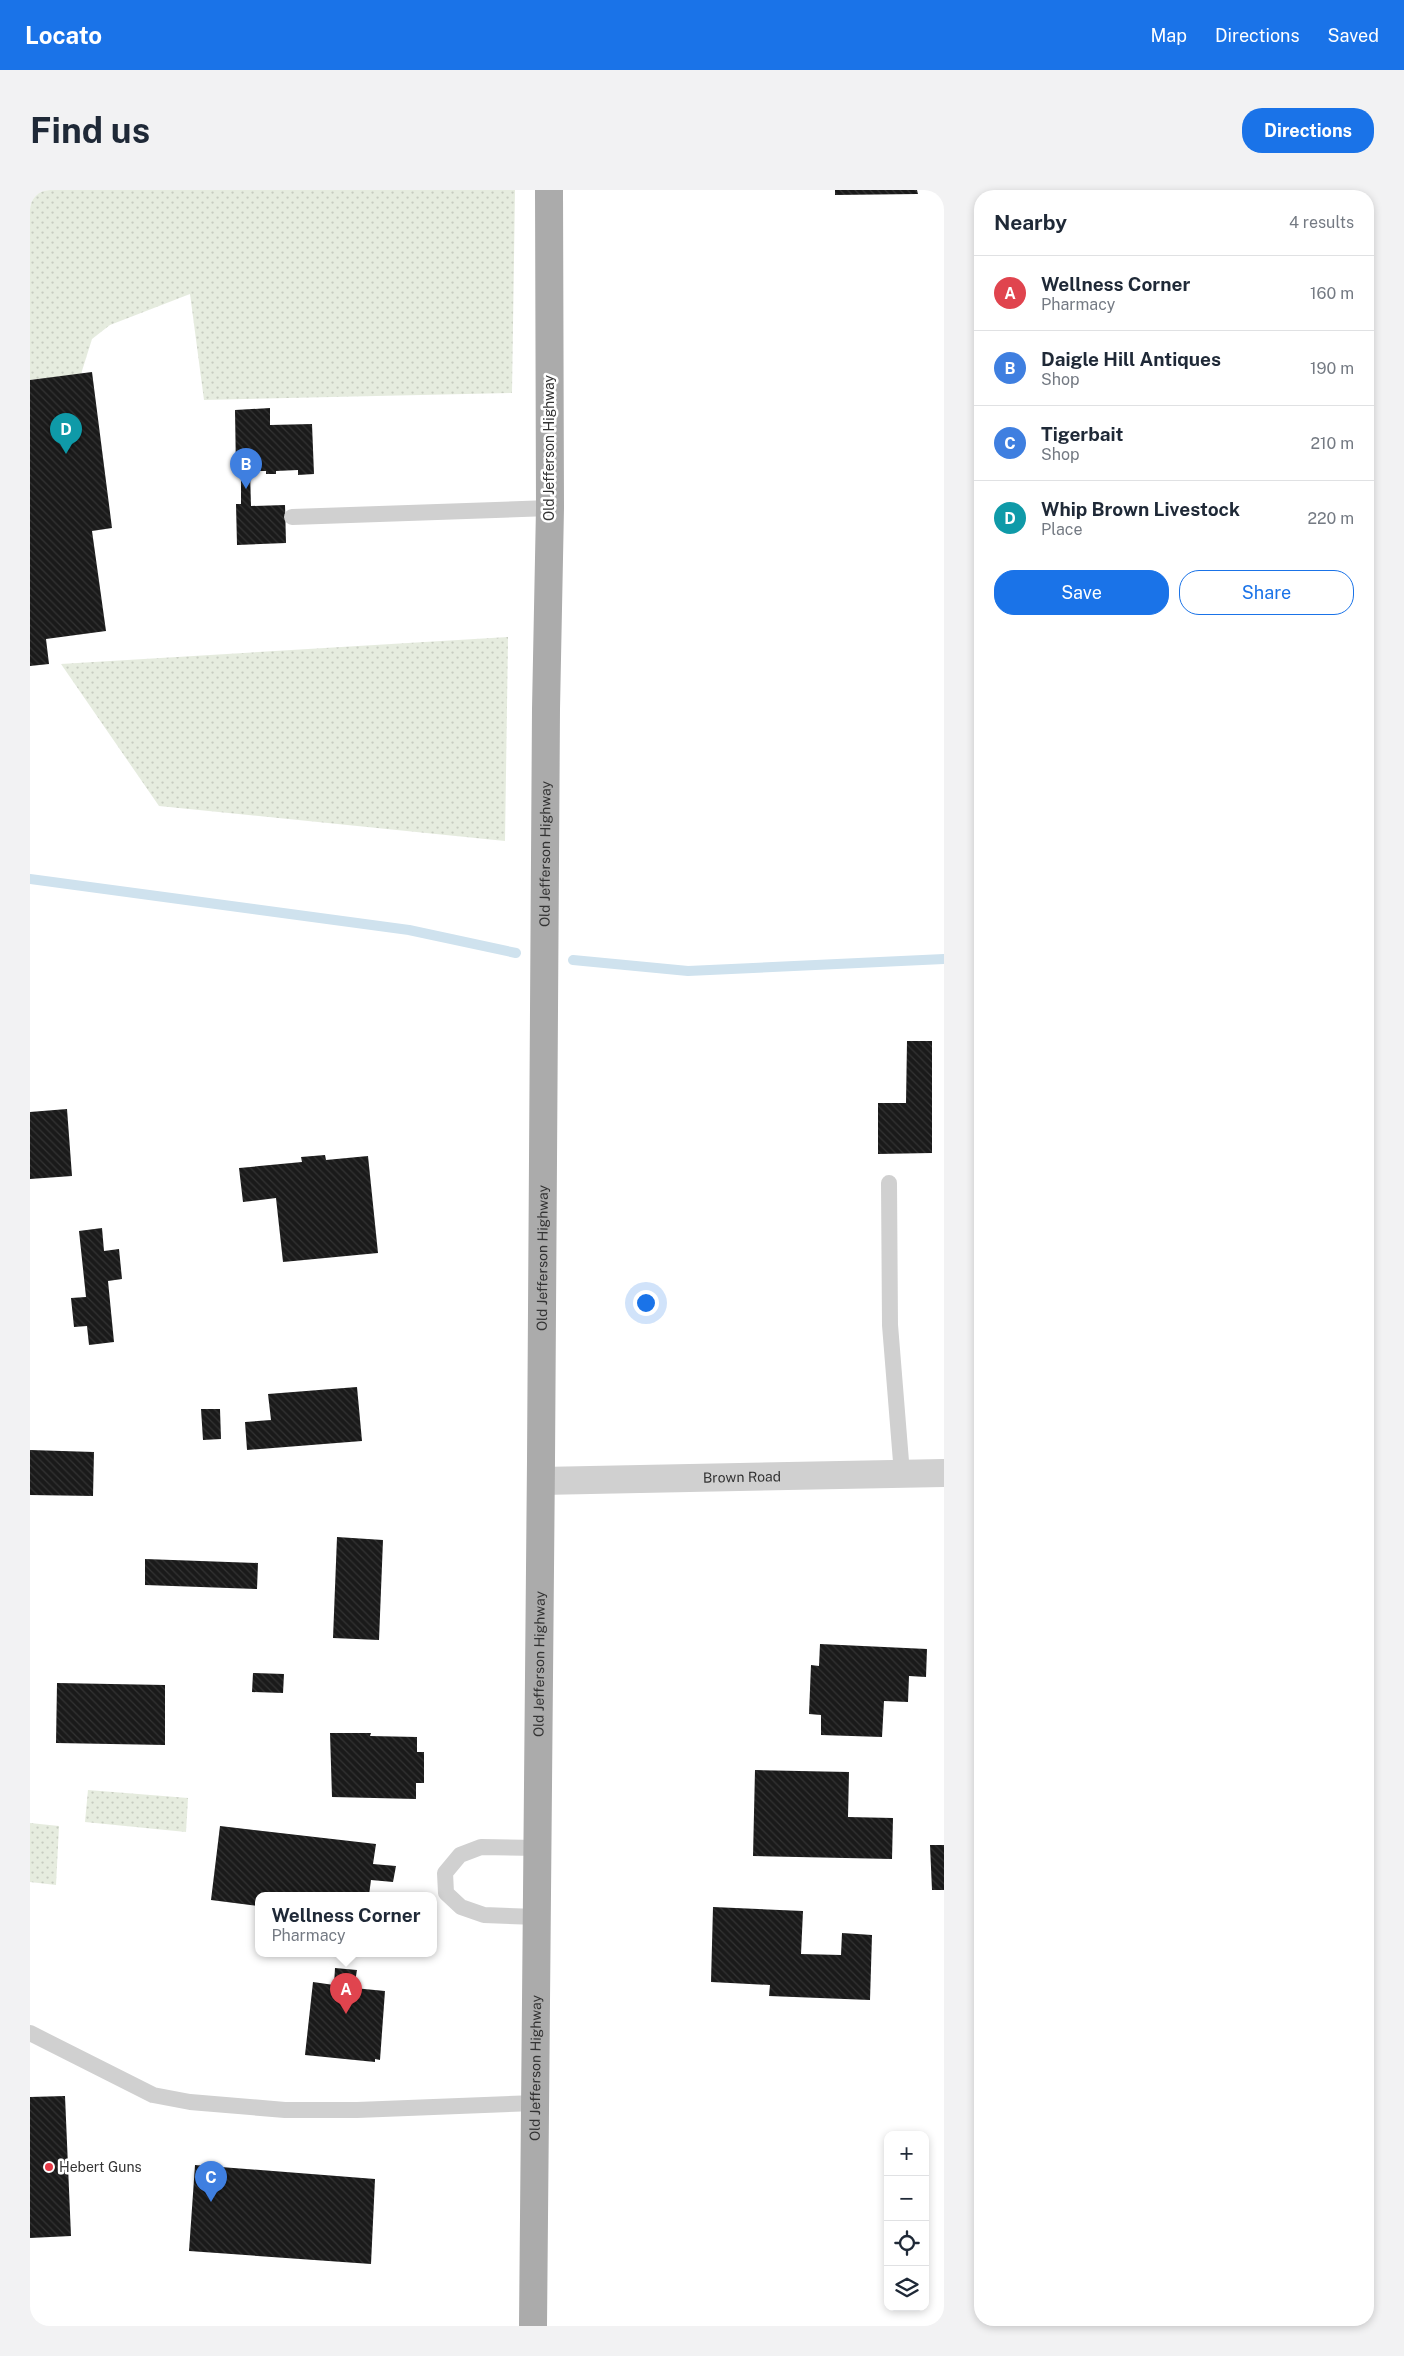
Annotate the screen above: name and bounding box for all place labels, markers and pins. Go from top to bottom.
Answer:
pin: D [50,413,82,454]
pin: B [230,448,262,489]
pin: A [330,1973,362,2014]
place label: Hebert Guns [59,2159,142,2175]
marker: Hebert Guns [43,2161,55,2173]
pin: C [195,2161,227,2202]

